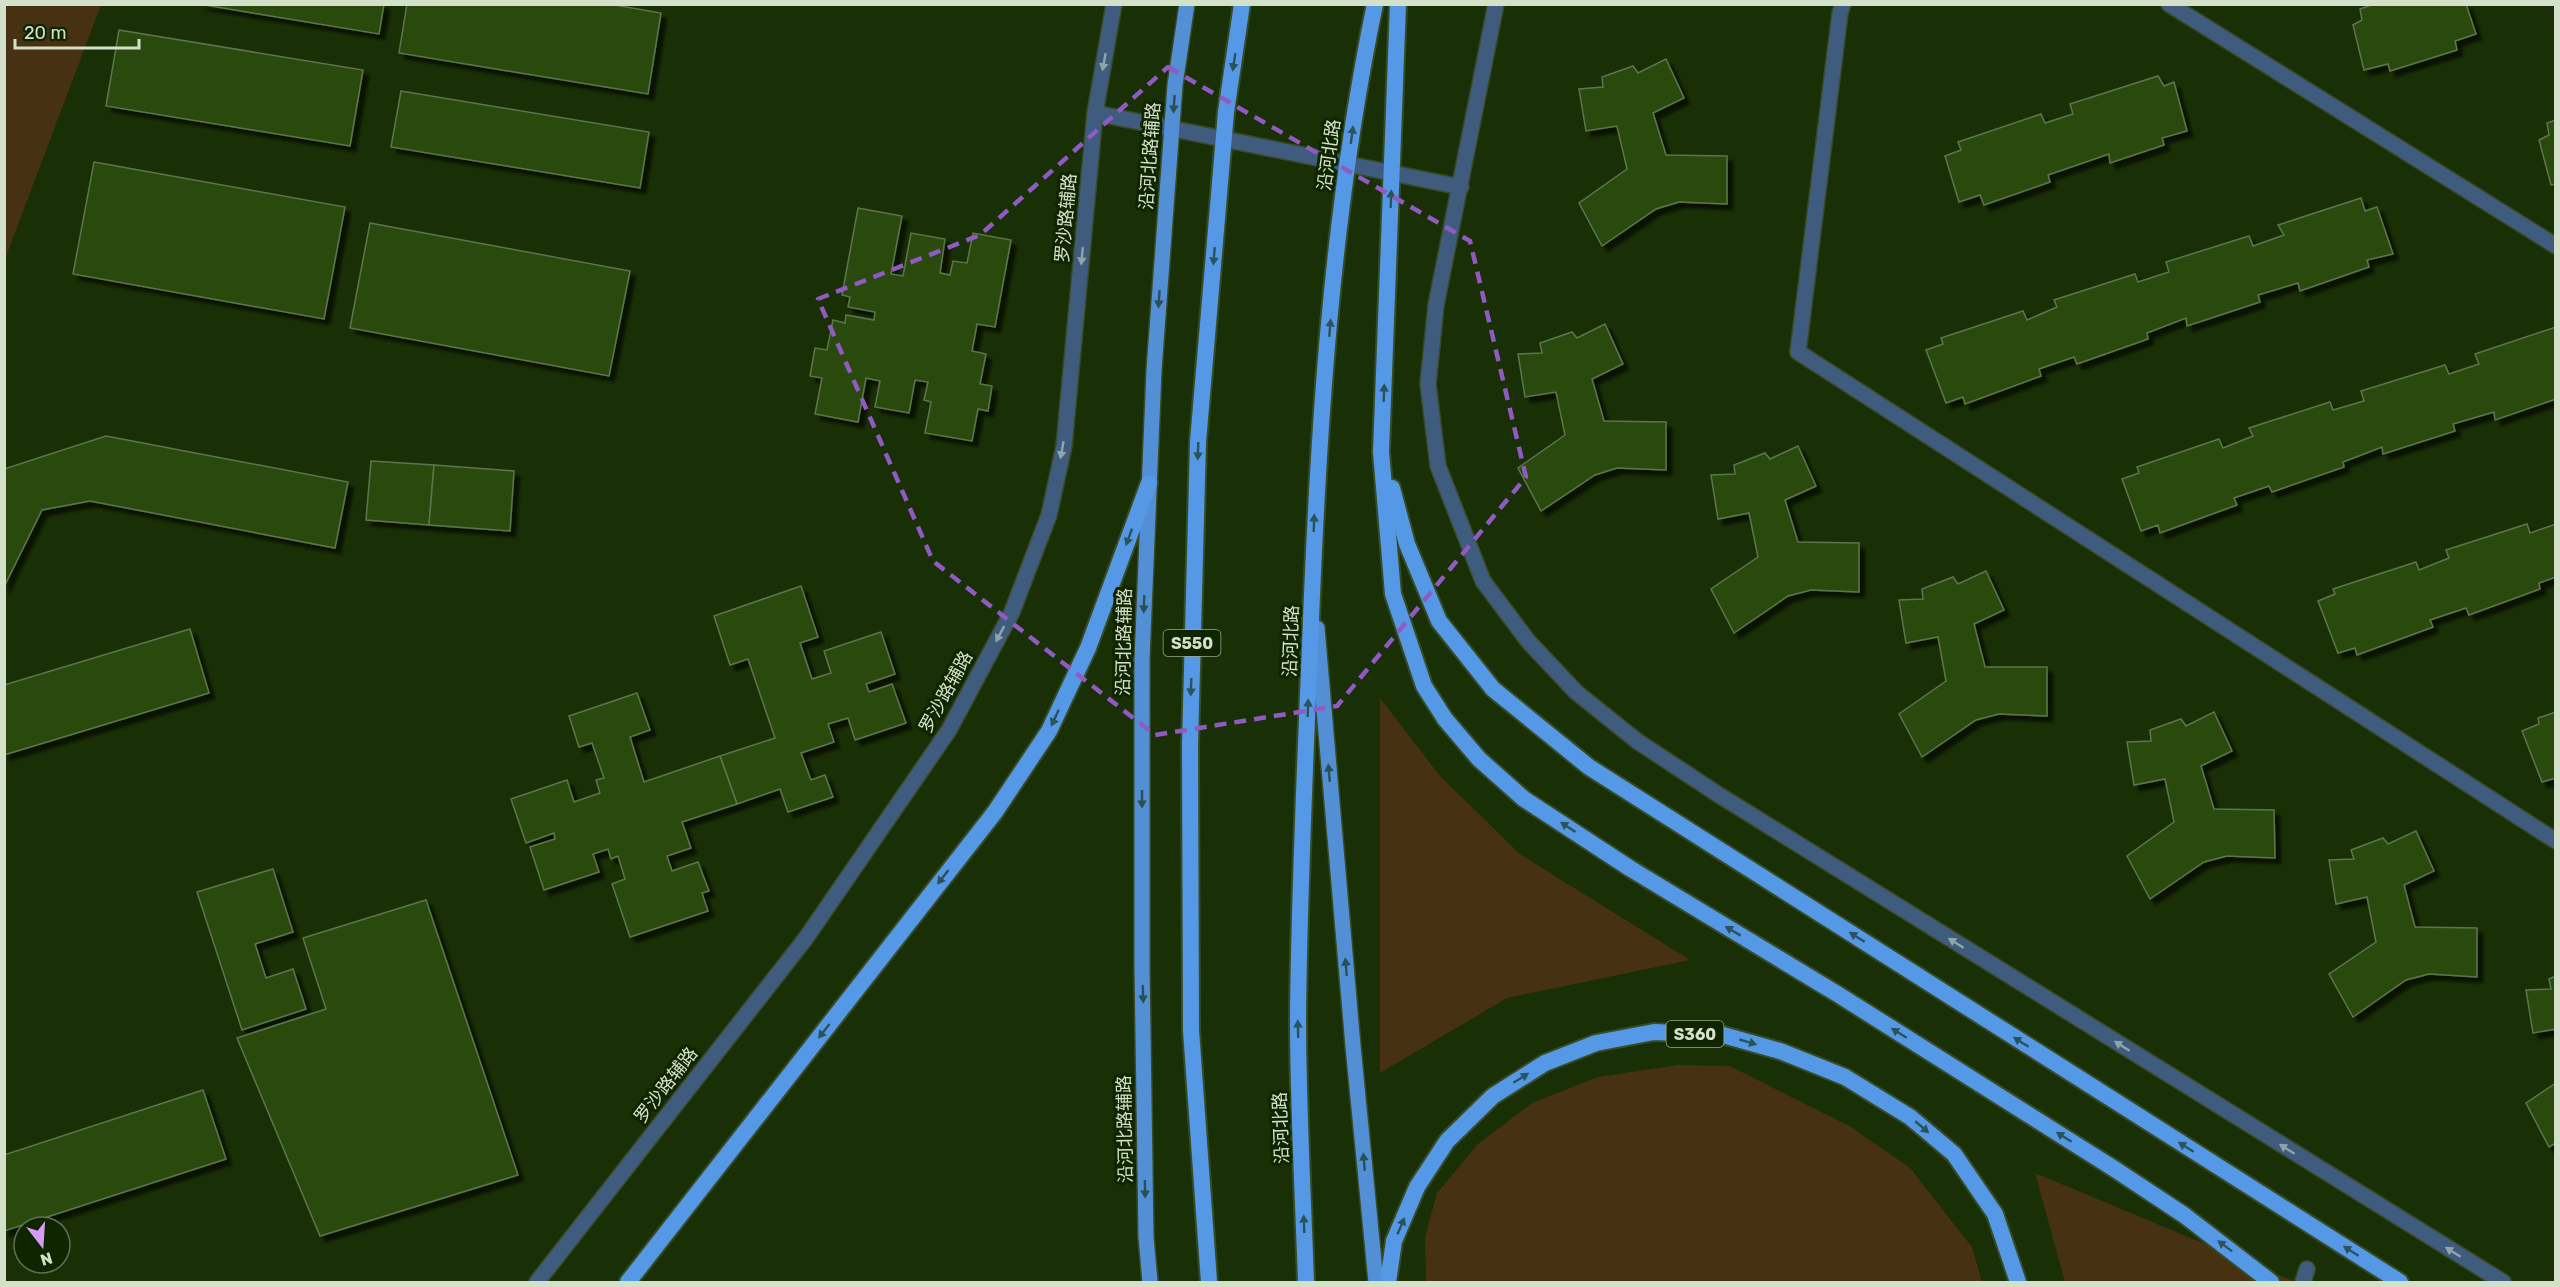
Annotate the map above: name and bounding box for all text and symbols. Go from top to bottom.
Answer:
scale bar [15,12,140,50]
text: 20 m [24,22,66,44]
one-way arrow [1099,53,1108,72]
one-way arrow [1229,53,1238,72]
one-way arrow [1169,95,1178,114]
street label: 沿河北路辅路 [1135,101,1165,211]
street label: 沿河北路 [1313,118,1345,192]
one-way arrow [1347,125,1356,144]
street label: 罗沙路辅路 [1051,172,1081,264]
one-way arrow [1386,189,1395,208]
one-way arrow [1077,246,1087,265]
one-way arrow [1209,247,1219,266]
one-way arrow [1155,289,1164,308]
one-way arrow [1325,319,1335,338]
one-way arrow [1379,384,1388,403]
one-way arrow [1057,440,1066,459]
one-way arrow [1193,441,1202,460]
one-way arrow [1310,513,1319,532]
one-way arrow [1123,529,1133,547]
street label: 沿河北路辅路 [1112,588,1136,696]
one-way arrow [1140,595,1149,614]
street label: 沿河北路 [1279,605,1303,677]
one-way arrow [995,625,1005,642]
road number: S550 [1164,630,1220,656]
street label: 罗沙路辅路 [915,647,977,737]
one-way arrow [1186,678,1196,697]
one-way arrow [1303,699,1312,718]
one-way arrow [1050,709,1060,727]
one-way arrow [1324,764,1334,783]
one-way arrow [1137,789,1147,808]
one-way arrow [1559,822,1576,833]
one-way arrow [938,870,950,885]
one-way arrow [1725,925,1741,936]
one-way arrow [1849,932,1865,943]
one-way arrow [1948,937,1964,948]
one-way arrow [1341,958,1351,977]
one-way arrow [1138,984,1147,1003]
one-way arrow [1294,1020,1303,1039]
road number: S360 [1666,1021,1724,1047]
one-way arrow [817,1023,830,1039]
one-way arrow [1891,1027,1907,1038]
one-way arrow [2014,1036,2030,1048]
one-way arrow [1739,1038,1757,1048]
one-way arrow [2114,1040,2130,1051]
street label: 罗沙路辅路 [630,1043,702,1127]
one-way arrow [1513,1072,1530,1083]
street label: 沿河北路辅路 [1113,1075,1137,1183]
street label: 沿河北路 [1269,1092,1293,1164]
one-way arrow [1914,1120,1929,1133]
one-way arrow [2056,1132,2072,1143]
one-way arrow [2178,1141,2194,1152]
one-way arrow [2279,1143,2296,1154]
one-way arrow [1359,1152,1369,1171]
one-way arrow [1140,1179,1150,1198]
north arrow [12,1215,72,1275]
one-way arrow [1299,1215,1308,1234]
one-way arrow [1396,1216,1406,1234]
one-way arrow [2218,1240,2234,1252]
one-way arrow [2343,1246,2359,1257]
one-way arrow [2445,1246,2461,1257]
text: N [38,1248,55,1270]

